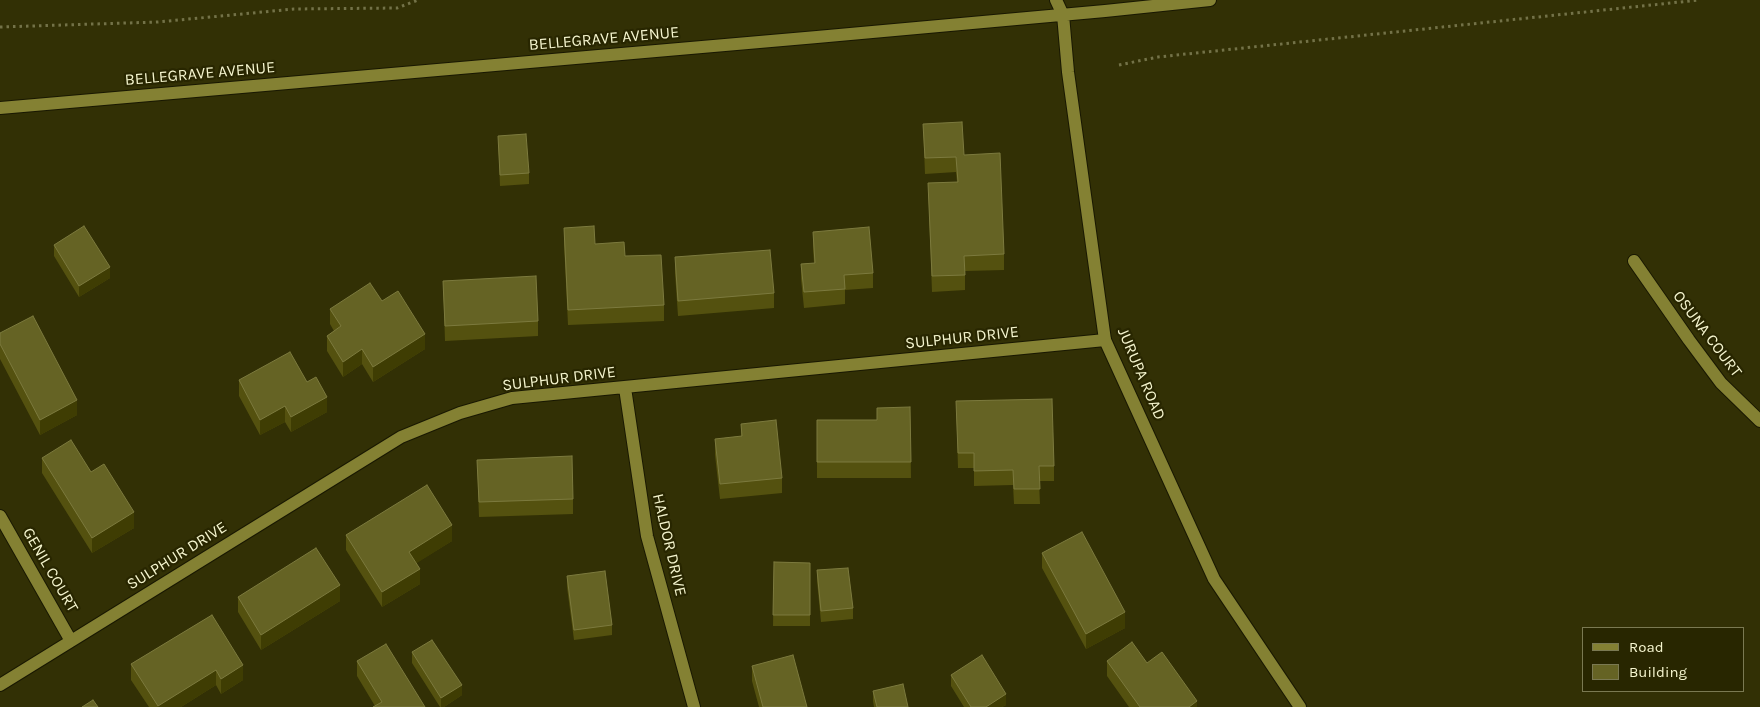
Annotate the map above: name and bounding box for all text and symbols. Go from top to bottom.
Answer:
street label: BELLEGRAVE AVENUE [528,23,680,55]
street label: BELLEGRAVE AVENUE [124,58,276,90]
street label: OSUNA COURT [1668,287,1746,381]
street label: SULPHUR DRIVE [904,322,1020,354]
street label: JURUPA ROAD [1113,325,1169,423]
street label: SULPHUR DRIVE [501,363,617,395]
street label: HALDOR DRIVE [648,492,690,598]
street label: SULPHUR DRIVE [124,518,230,594]
street label: GENIL COURT [18,524,82,616]
legend [1582,627,1745,692]
text: Road [1629,638,1664,656]
text: Building [1629,663,1687,681]

